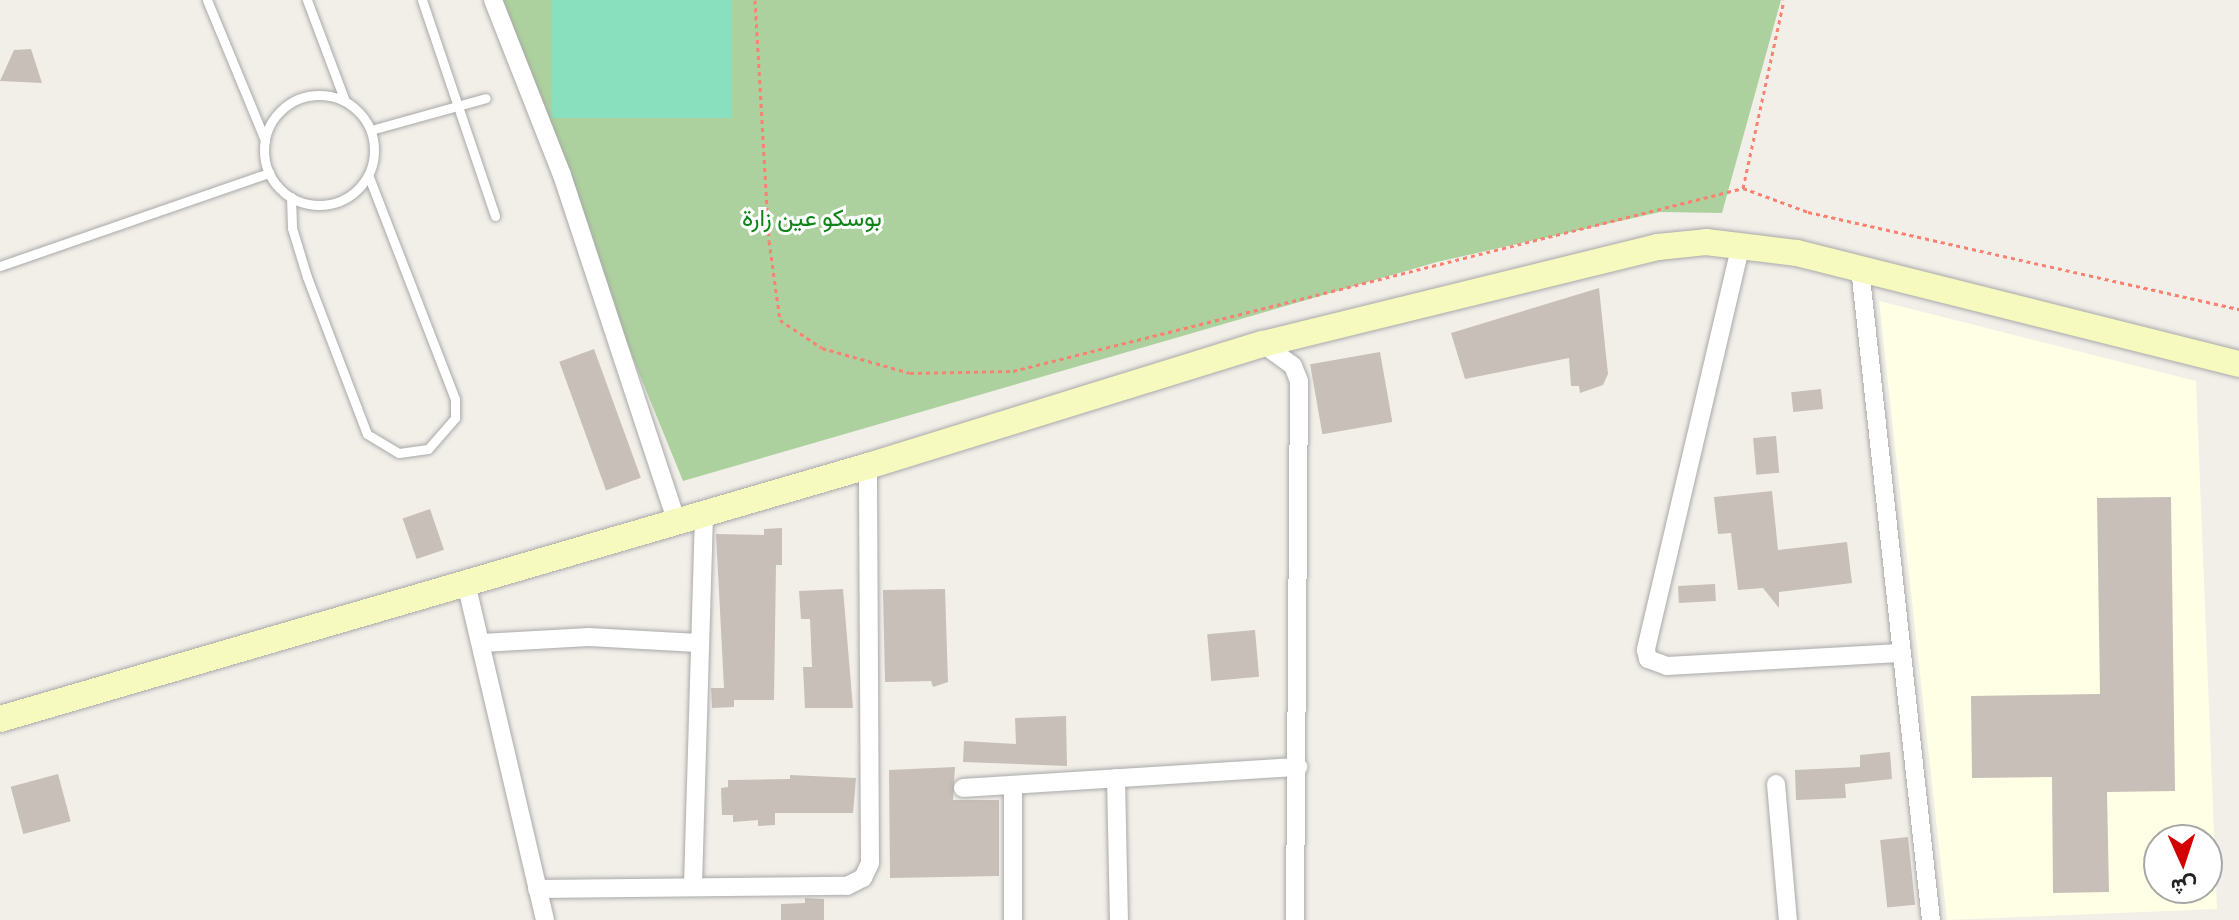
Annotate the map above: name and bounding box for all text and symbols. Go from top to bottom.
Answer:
park label: بوسكو عين زارة [742,205,882,233]
north arrow [2143,824,2223,904]
text: ش [2170,872,2198,901]

